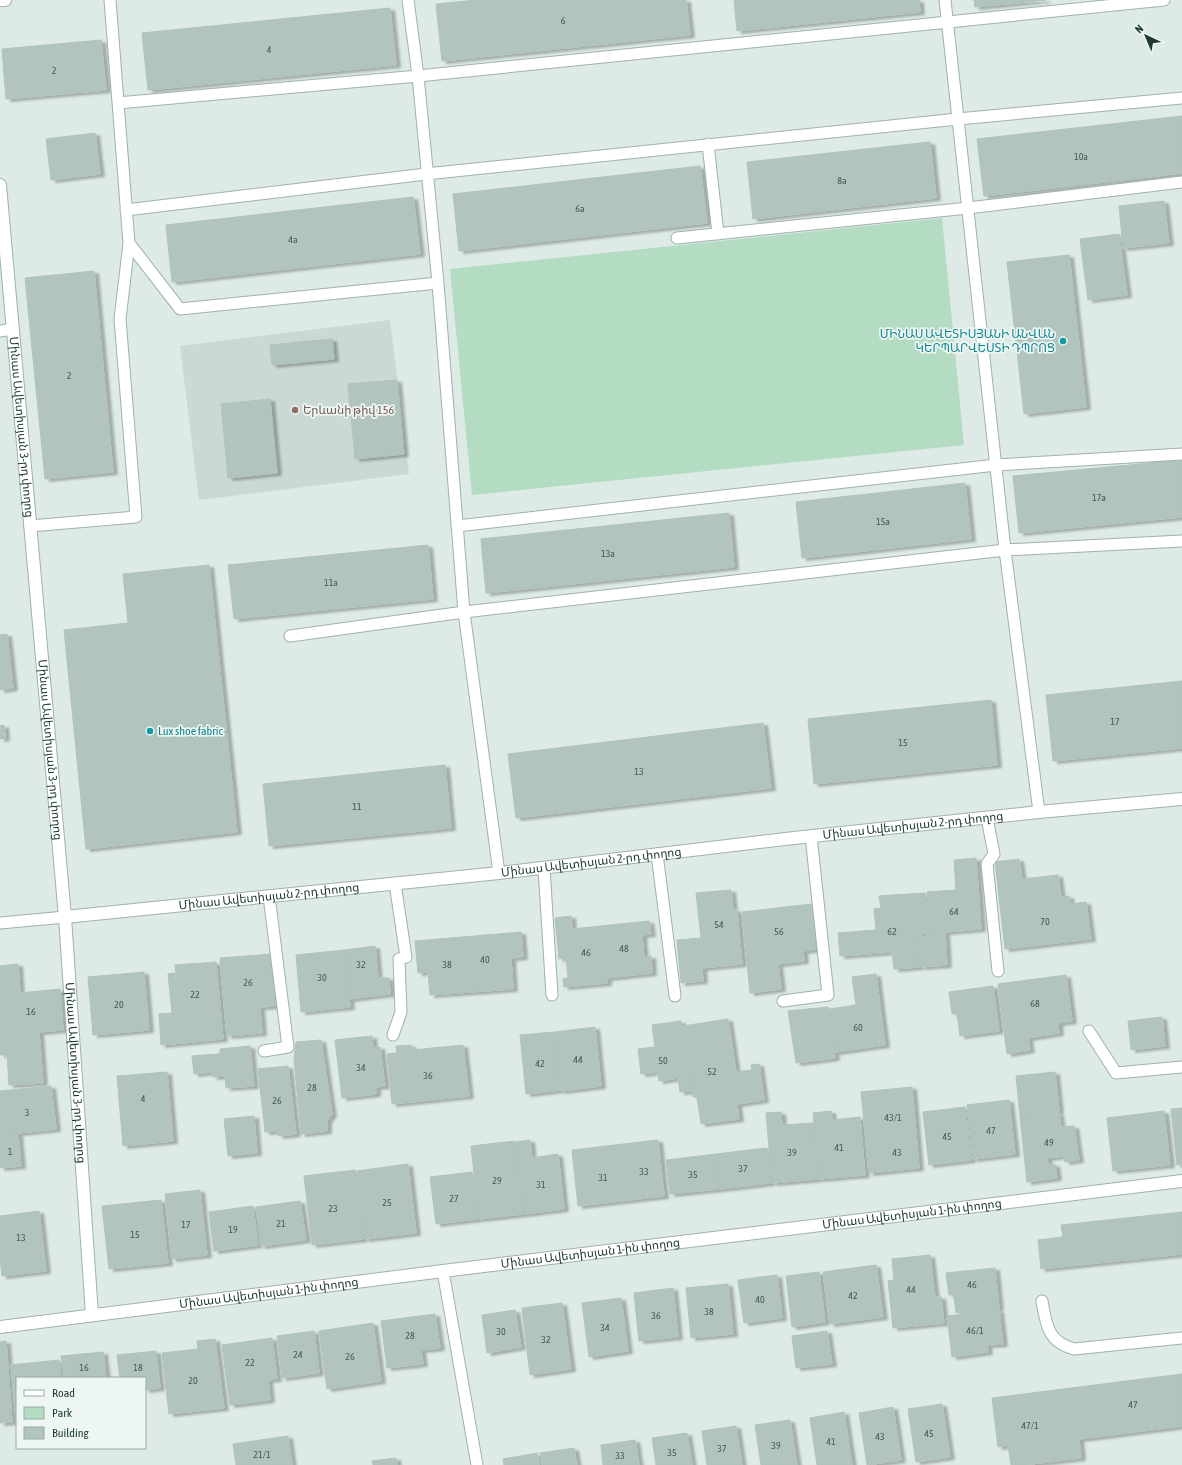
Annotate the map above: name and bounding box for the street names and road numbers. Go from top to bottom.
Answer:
street label: Մինաս Ավետիսյան 3-րդ փողոց [6,336,37,518]
street label: Մինաս Ավետիսյան 3-րդ փողոց [35,659,65,841]
street label: Մինաս Ավետիսյան 2-րդ փողոց [822,809,1004,842]
street label: Մինաս Ավետիսյան 2-րդ փողոց [500,844,682,880]
street label: Մինաս Ավետիսյան 2-րդ փողոց [178,880,360,912]
street label: Մինաս Ավետիսյան 3-րդ փողոց [62,982,89,1164]
street label: Մինաս Ավետիսյան 1-ին փողոց [822,1196,1002,1232]
street label: Մինաս Ավետիսյան 1-ին փողոց [500,1235,681,1271]
street label: Մինաս Ավետիսյան 1-ին փողոց [178,1275,359,1311]

